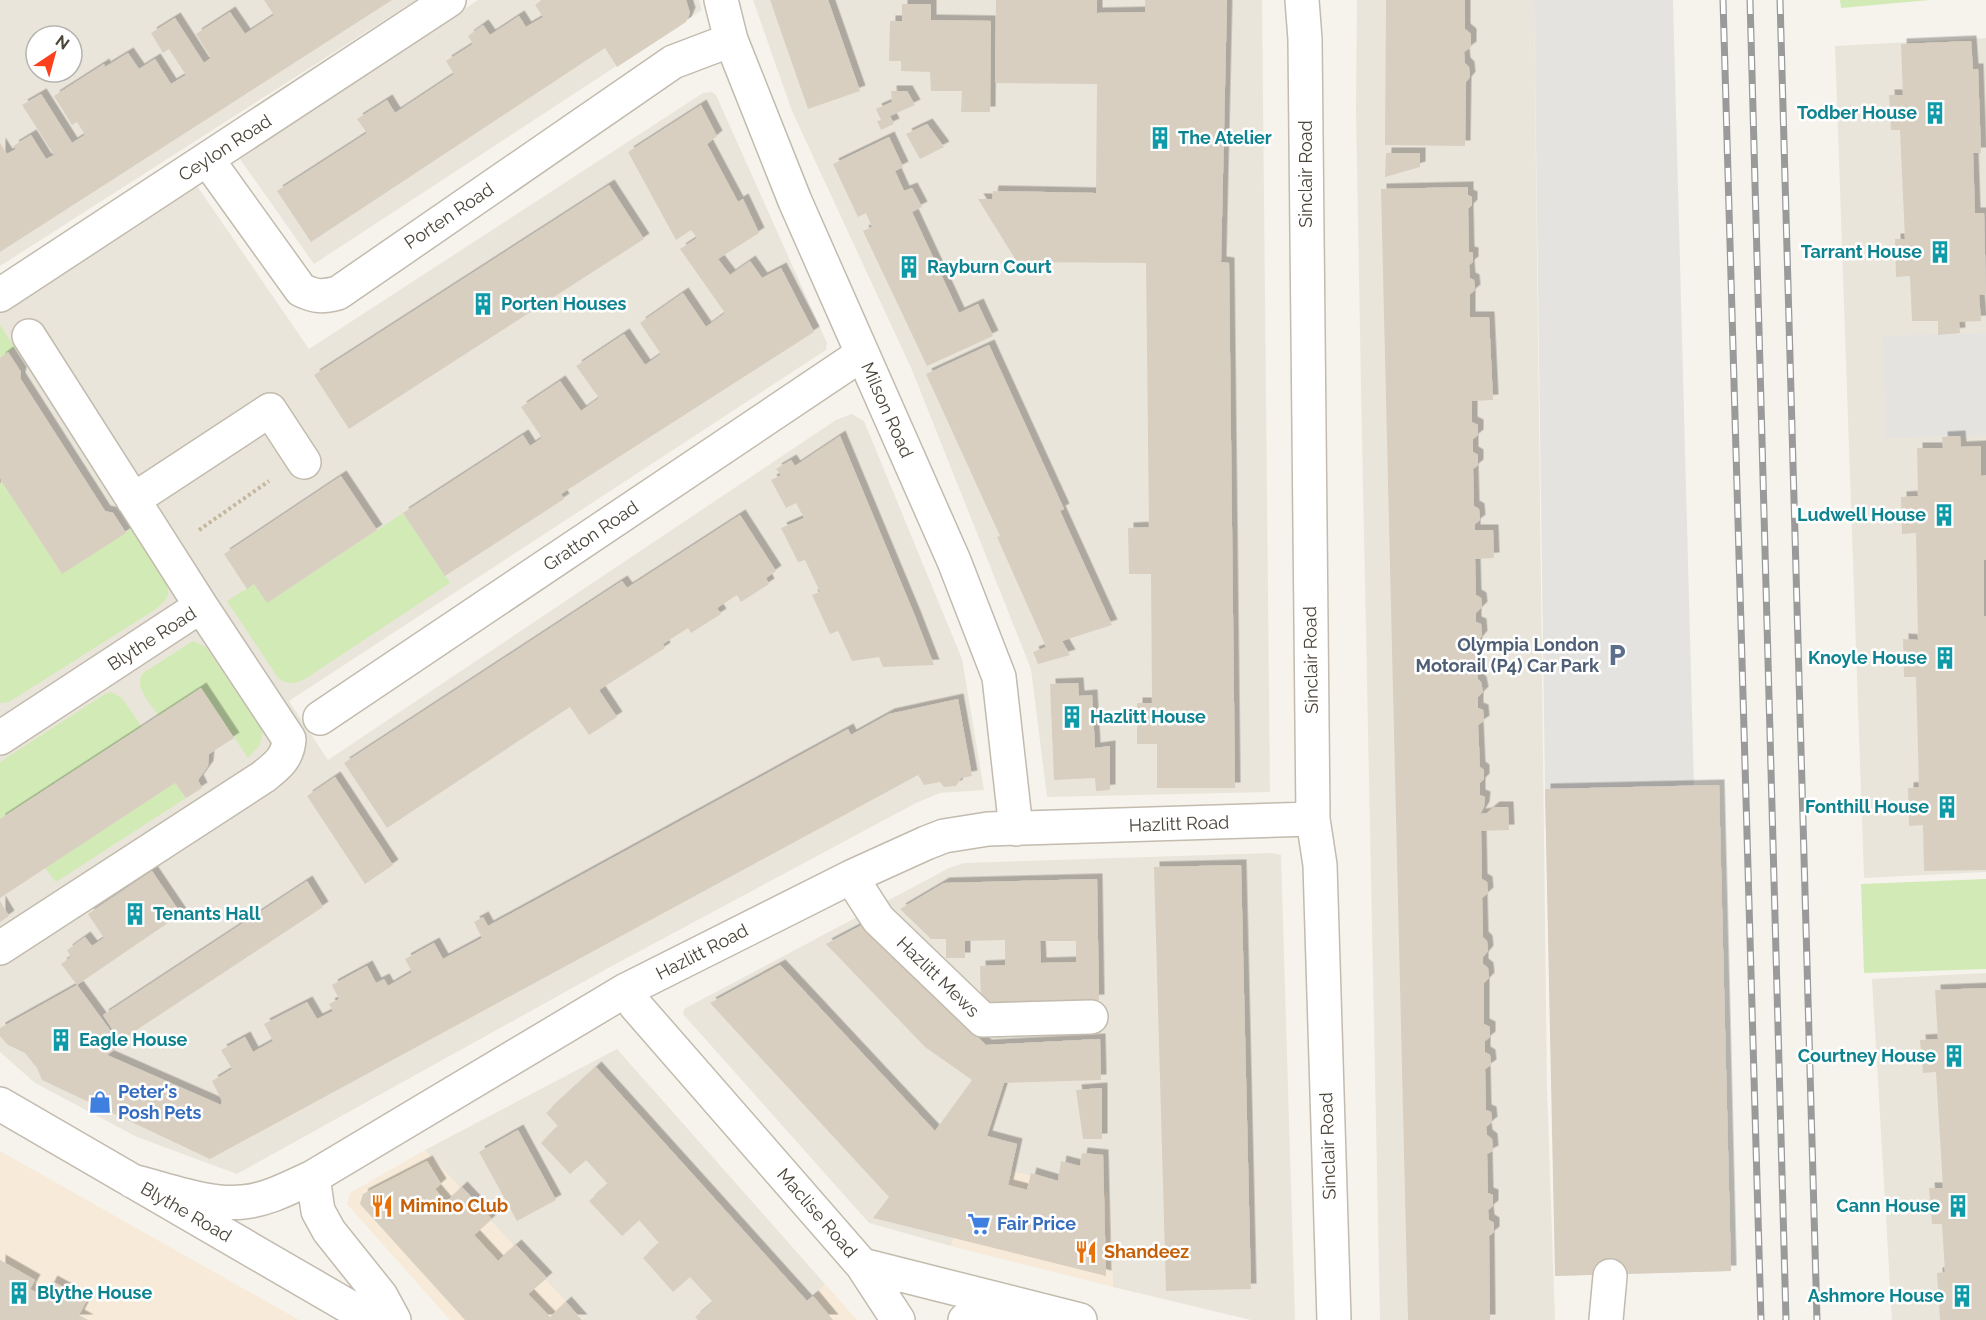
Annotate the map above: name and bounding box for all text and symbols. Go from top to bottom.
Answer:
north arrow [24,24,84,84]
text: N [52,31,73,54]
building icon: Todber House [1922,100,1948,126]
place label: Todber House [1797,102,1917,123]
street label: Ceylon Road [174,110,275,185]
street label: Sinclair Road [1295,120,1316,228]
building icon: The Atelier [1147,125,1173,151]
place label: The Atelier [1178,127,1272,148]
street label: Porten Road [400,178,497,253]
building icon: Tarrant House [1927,239,1953,265]
place label: Tarrant House [1801,241,1922,262]
building icon: Rayburn Court [896,254,922,280]
place label: Rayburn Court [927,256,1052,277]
building icon: Porten Houses [470,291,496,317]
place label: Porten Houses [501,293,627,314]
street label: Milson Road [857,359,918,461]
street label: Gratton Road [539,496,642,575]
building icon: Ludwell House [1931,502,1957,528]
place label: Ludwell House [1797,504,1926,525]
street label: Blythe Road [104,602,200,675]
street label: Sinclair Road [1299,606,1322,714]
place label: Olympia London Motorail (P4) Car Park [1416,634,1600,676]
parking icon: Olympia London Motorail (P4) Car Park [1604,642,1630,668]
building icon: Knoyle House [1932,645,1958,671]
place label: Knoyle House [1808,647,1927,668]
building icon: Hazlitt House [1059,704,1085,730]
place label: Hazlitt House [1090,706,1206,727]
building icon: Fonthill House [1934,794,1960,820]
place label: Fonthill House [1805,796,1929,817]
street label: Hazlitt Road [1128,811,1230,836]
building icon: Tenants Hall [122,901,148,927]
place label: Tenants Hall [153,903,261,924]
street label: Hazlitt Road [652,919,751,984]
street label: Hazlitt Mews [893,932,984,1021]
building icon: Eagle House [48,1027,74,1053]
place label: Eagle House [79,1029,188,1050]
building icon: Courtney House [1941,1043,1967,1069]
place label: Courtney House [1798,1045,1936,1066]
place label: Peter's Posh Pets [118,1081,202,1123]
shop icon: Peter's Posh Pets [87,1089,113,1115]
street label: Sinclair Road [1315,1092,1340,1200]
street label: Maclise Road [773,1164,862,1262]
street label: Blythe Road [137,1177,235,1246]
restaurant icon: Mimino Club [369,1193,395,1219]
building icon: Cann House [1945,1193,1971,1219]
place label: Mimino Club [400,1195,508,1216]
place label: Cann House [1836,1195,1940,1216]
supermarket icon: Fair Price [966,1211,992,1237]
place label: Fair Price [997,1213,1076,1234]
restaurant icon: Shandeez [1073,1239,1099,1265]
place label: Shandeez [1104,1241,1189,1262]
building icon: Blythe House [6,1280,32,1306]
place label: Blythe House [37,1282,152,1303]
building icon: Ashmore House [1949,1283,1975,1309]
place label: Ashmore House [1808,1285,1944,1306]

